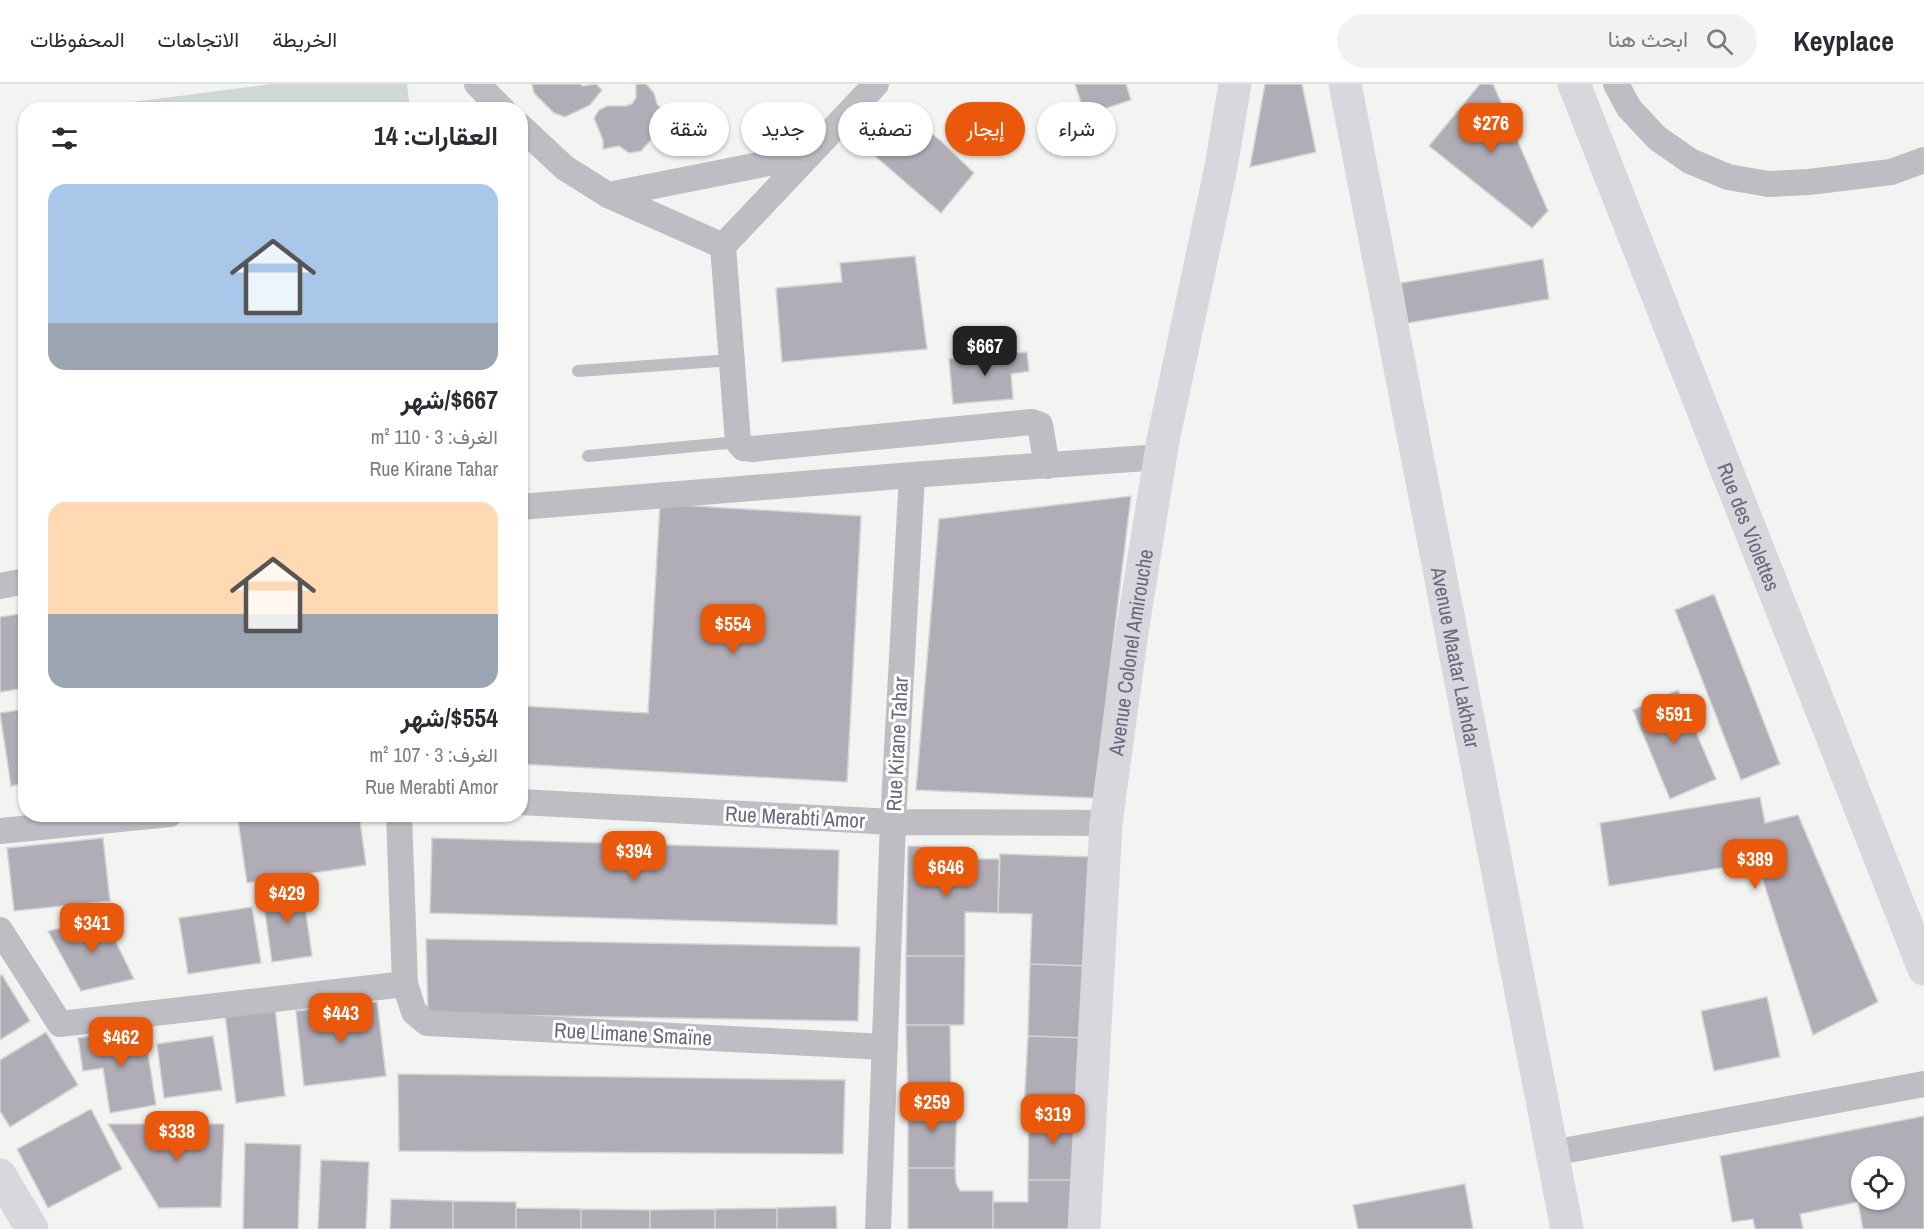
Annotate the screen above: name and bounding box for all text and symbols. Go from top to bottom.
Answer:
search box [1337,14,1757,68]
text: Keyplace [1793,22,1894,60]
text: ابحث هنا [1608,24,1688,54]
text: المحفوظات [30,25,125,54]
text: الاتجاهات [158,25,239,54]
text: الخريطة [272,25,337,54]
icon: search [1703,25,1736,58]
chip: شقة [649,102,729,156]
chip: جديد [741,102,826,156]
chip: تصفية [838,102,933,156]
chip: إيجار [945,102,1025,156]
chip: شراء [1037,102,1116,156]
pin: $276 [1455,103,1527,154]
text: $276 [1473,109,1509,136]
text: العقارات: 14 [374,118,498,153]
icon: filters [48,122,81,155]
icon: home [219,223,327,331]
pin: $667 [949,326,1021,377]
text: $667 [967,332,1003,359]
text: $667/شهر [401,382,498,417]
text: الغرف: 3 · 110 m² [371,423,498,450]
text: Rue Kirane Tahar [369,455,498,482]
street label: Rue des Violettes [1711,458,1788,595]
icon: home [219,541,327,649]
street label: Avenue Colonel Amirouche [1101,547,1160,758]
street label: Avenue Maatar Lakhdar [1424,563,1488,750]
pin: $554 [697,604,769,655]
text: $554 [715,610,751,637]
street label: Rue Kirane Tahar [879,676,915,812]
pin: $591 [1638,694,1710,745]
text: $554/شهر [401,700,498,735]
text: $591 [1656,700,1692,727]
text: الغرف: 3 · 107 m² [369,741,498,768]
text: Rue Merabti Amor [365,773,498,800]
street label: Rue Merabti Amor [724,799,866,835]
pin: $394 [598,831,670,882]
text: $394 [616,837,652,864]
pin: $389 [1719,839,1791,890]
text: $389 [1737,845,1773,872]
pin: $646 [910,847,982,898]
text: $646 [928,853,964,880]
pin: $429 [251,873,323,924]
text: $429 [269,879,305,906]
pin: $341 [56,903,128,954]
text: $341 [74,909,110,936]
pin: $443 [305,993,377,1044]
text: $443 [323,999,359,1026]
street label: Rue Limane Smaïne [553,1015,713,1053]
pin: $462 [85,1017,157,1068]
text: $462 [103,1023,139,1050]
pin: $259 [896,1082,968,1133]
text: $259 [914,1088,950,1115]
pin: $319 [1017,1094,1089,1145]
text: $319 [1035,1100,1071,1127]
pin: $338 [141,1111,213,1162]
text: $338 [159,1117,195,1144]
map controls [1851,1156,1905,1210]
button: locate [1851,1156,1905,1210]

